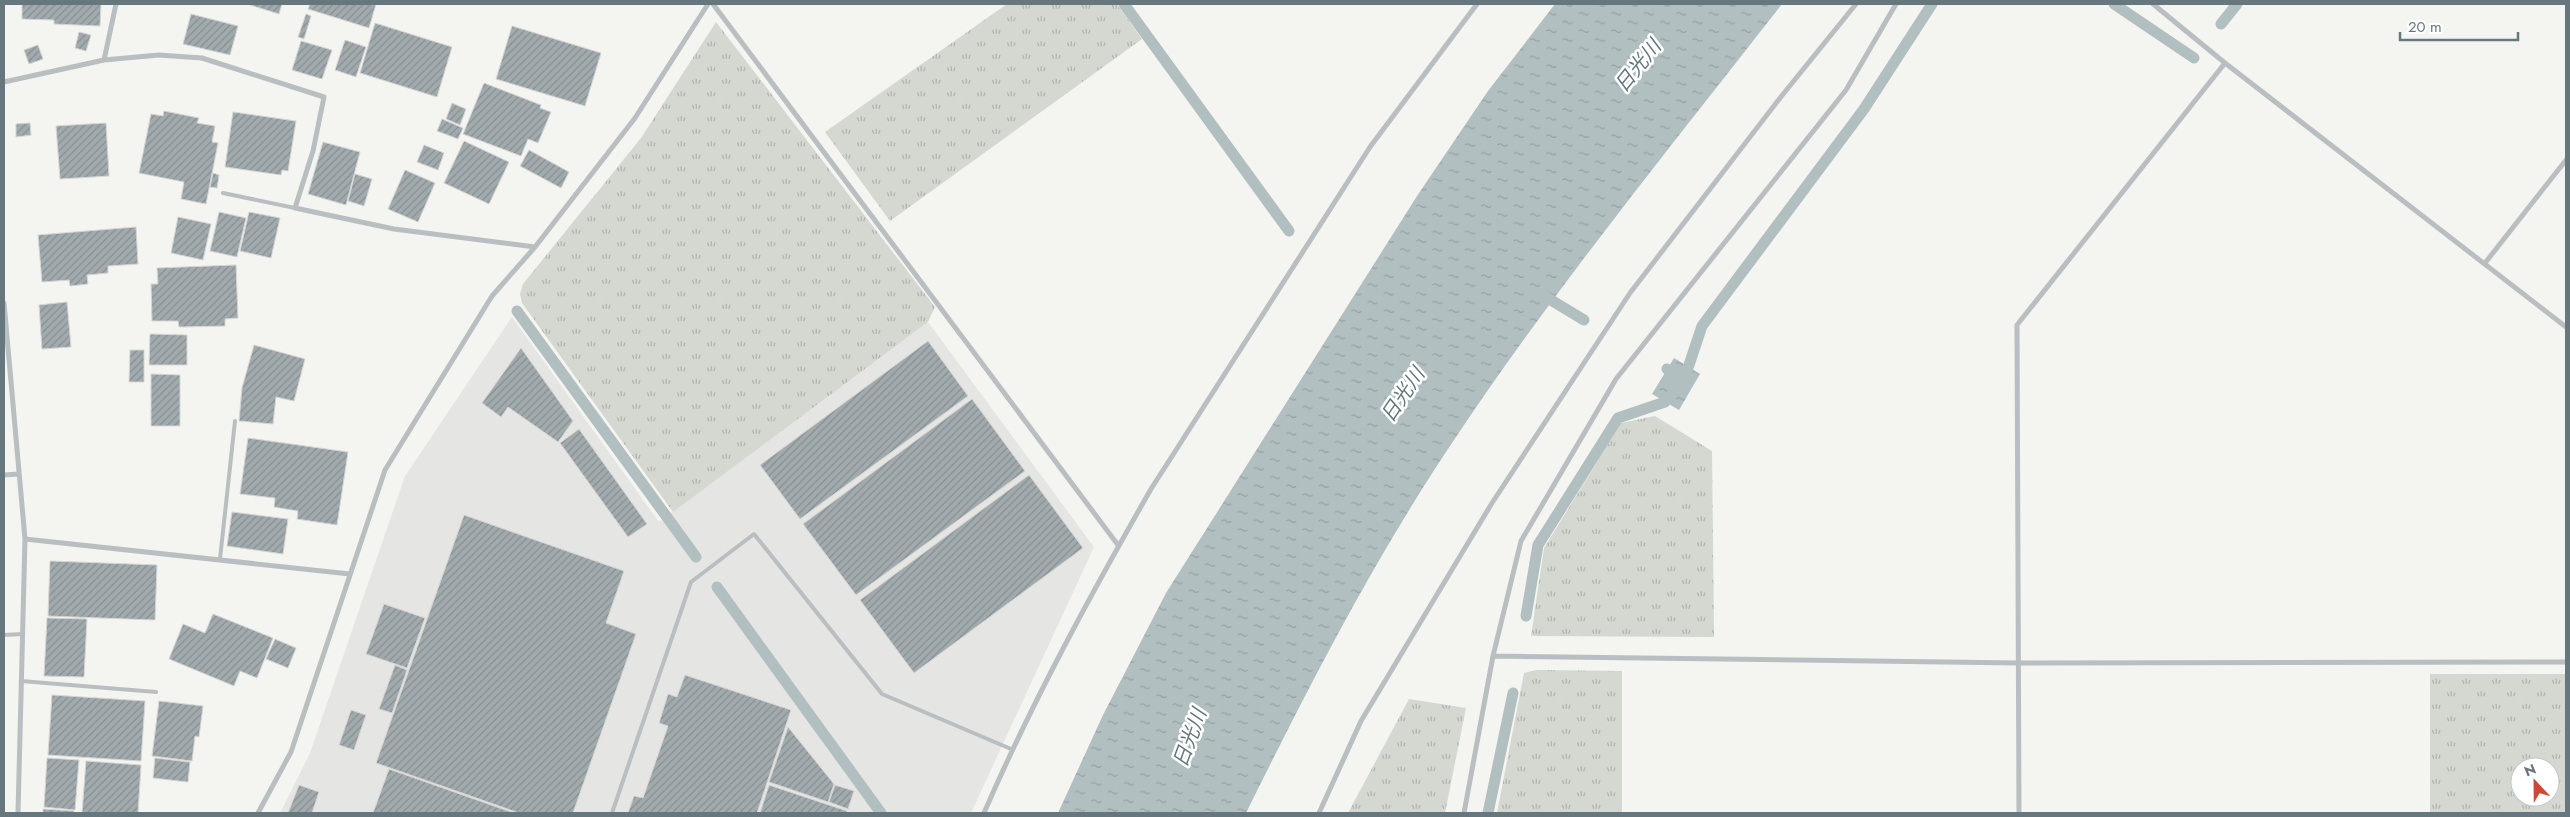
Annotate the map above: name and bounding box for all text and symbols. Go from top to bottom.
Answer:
scale bar [2400,10,2518,42]
text: 20 m [2408,16,2442,38]
water label: 日光川 [1608,32,1669,98]
water label: 日光川 [1374,360,1433,428]
water label: 日光川 [1166,703,1215,771]
north arrow [2510,757,2560,807]
text: N [2521,759,2539,781]

